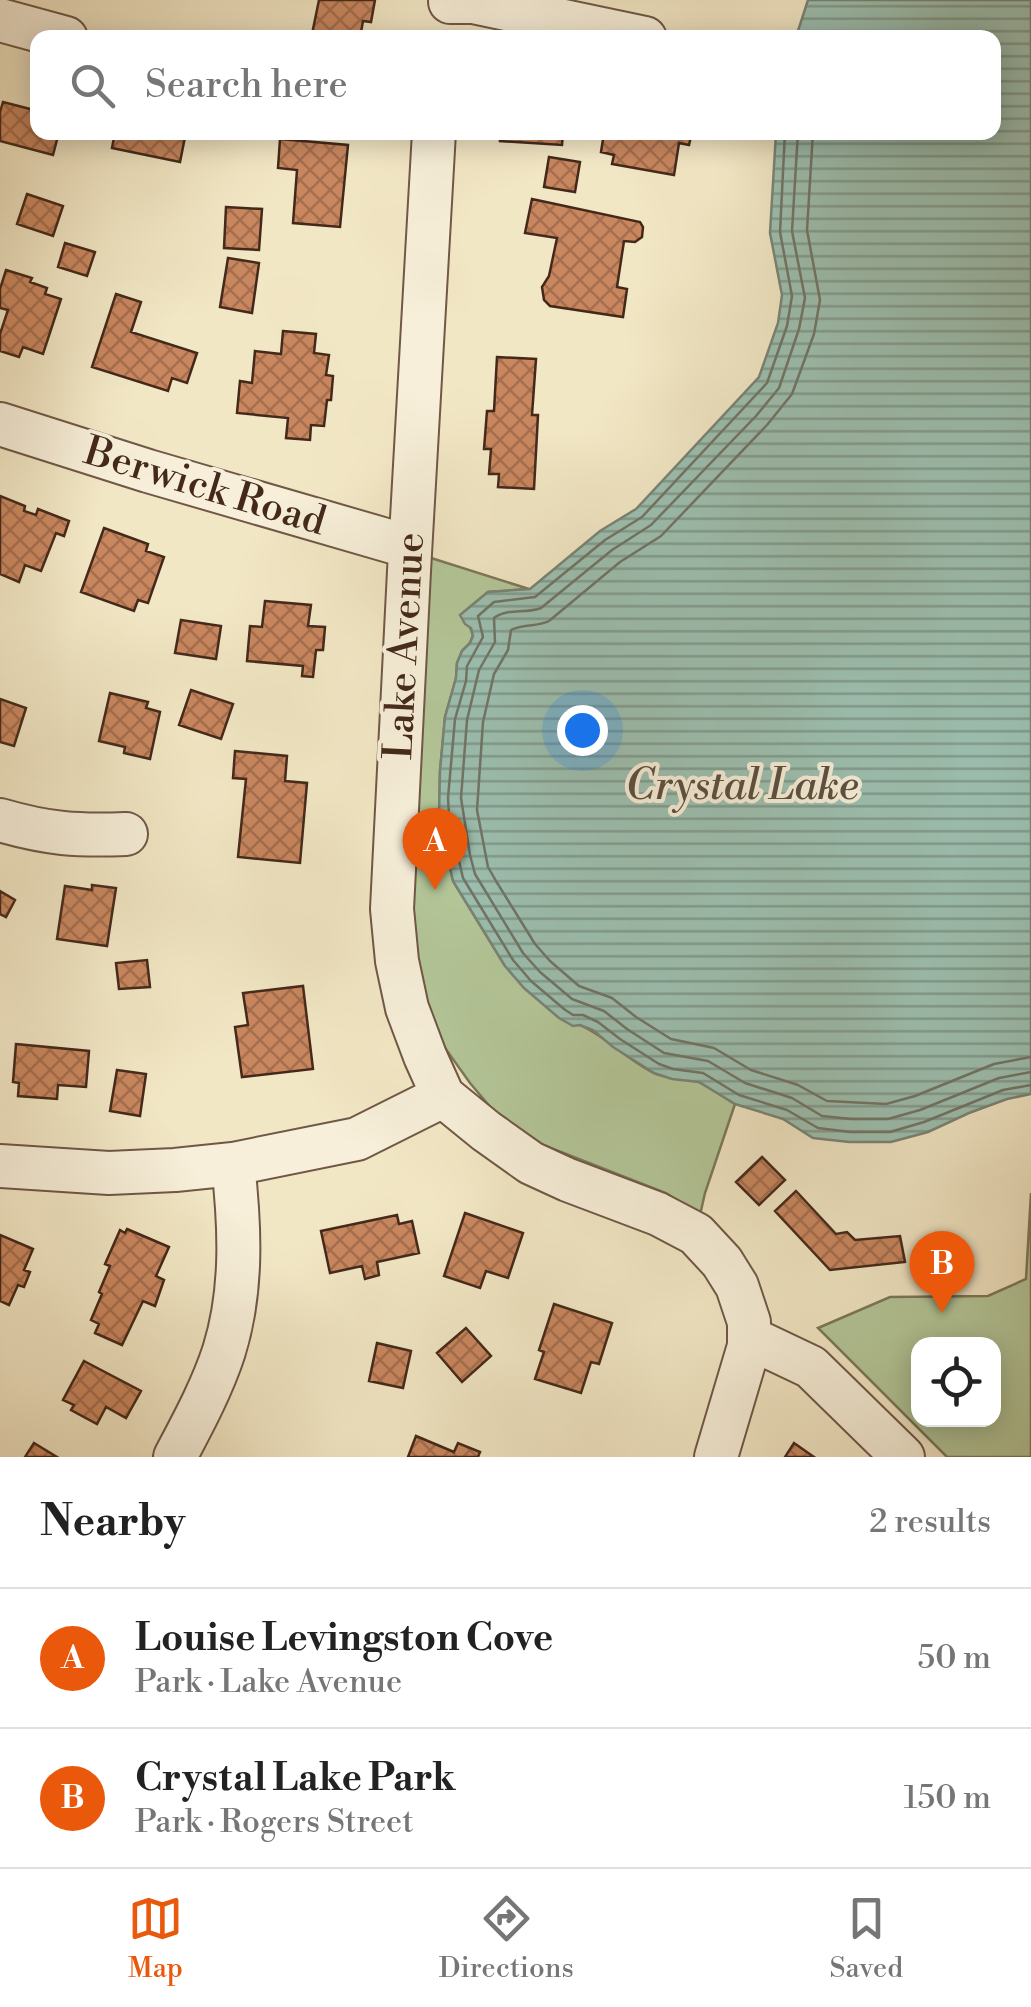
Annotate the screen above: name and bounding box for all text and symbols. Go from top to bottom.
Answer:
search box [30,30,1001,140]
icon: search [65,58,120,113]
text: Search here [145,62,348,109]
street label: Berwick Road [77,426,332,548]
street label: Lake Avenue [374,531,436,761]
your location [557,705,608,756]
water label: Crystal Lake [625,760,859,813]
pin: A [402,808,468,890]
pin: B [910,1230,974,1313]
map controls [911,1337,1001,1427]
button: locate [911,1337,1001,1427]
text: Nearby [40,1496,185,1549]
text: 2 results [869,1502,991,1542]
text: Louise Levingston Cove [135,1615,553,1662]
text: A [61,1638,84,1678]
text: 50 m [918,1638,991,1678]
text: Park · Lake Avenue [135,1662,402,1702]
text: Crystal Lake Park [135,1755,455,1802]
text: B [60,1778,85,1818]
text: 150 m [904,1778,991,1818]
text: Park · Rogers Street [135,1802,414,1842]
tab: Map [128,1891,183,1986]
tab: Directions [439,1891,574,1986]
tab: Saved [830,1891,903,1986]

